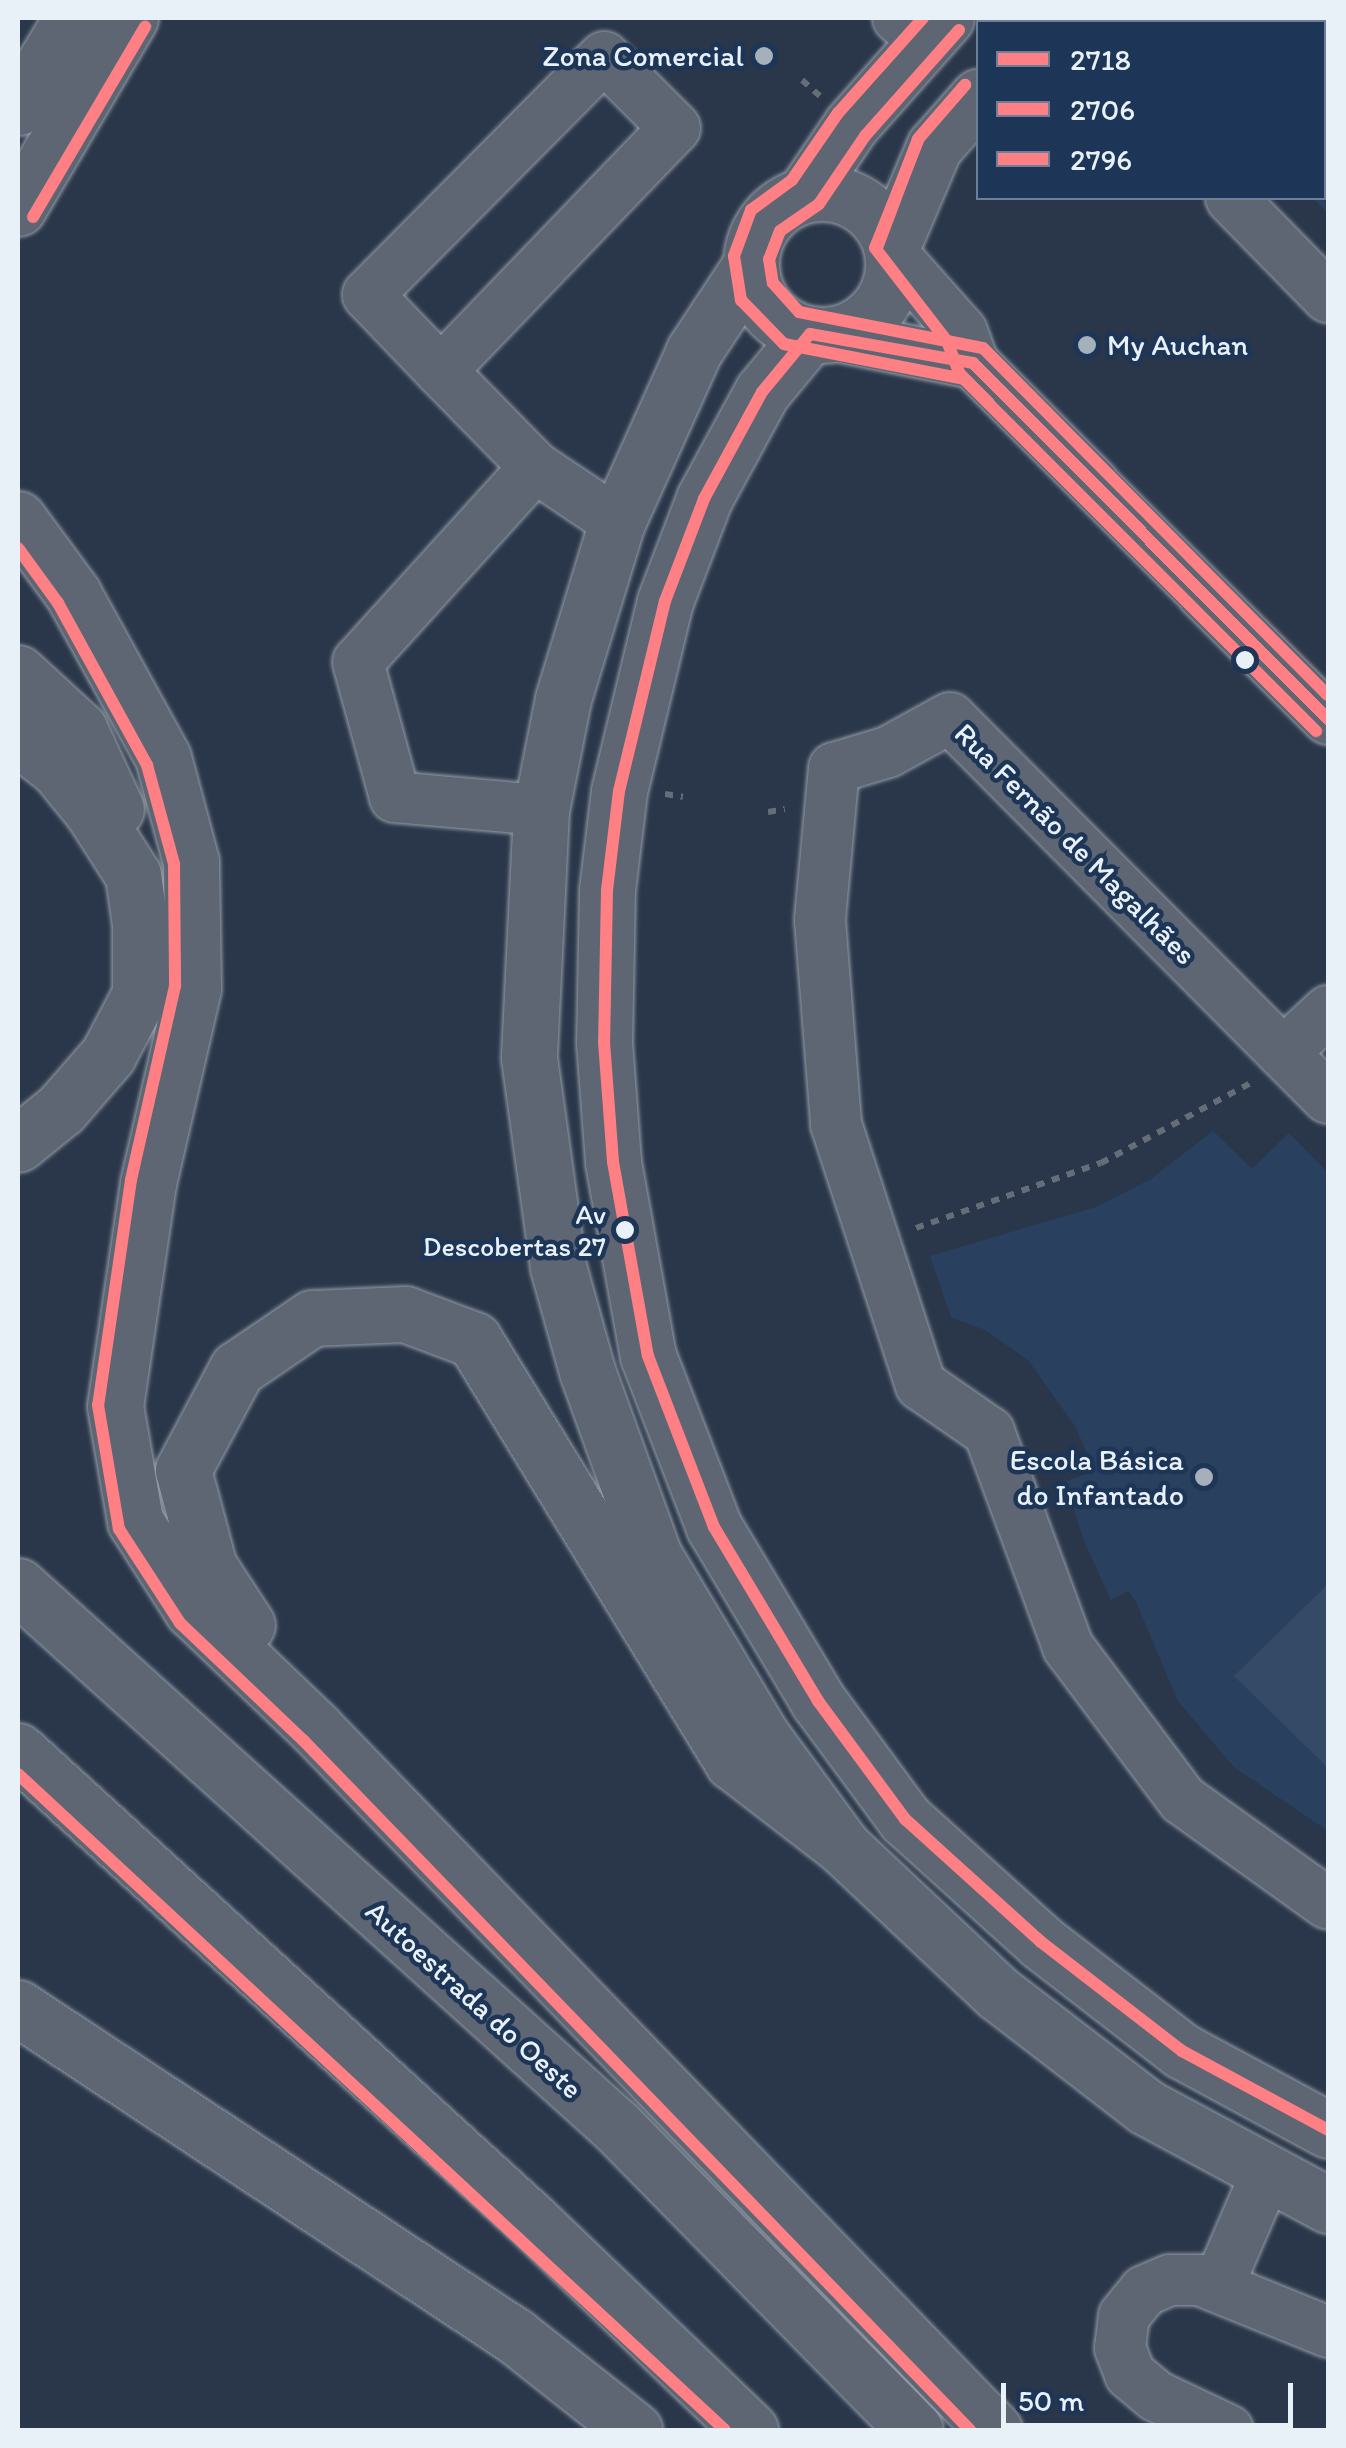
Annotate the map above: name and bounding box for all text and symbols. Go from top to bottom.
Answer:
legend [976,20,1326,200]
place label: Zona Comercial [542,38,744,74]
text: 2718 [1070,41,1131,78]
marker: Zona Comercial [753,45,775,67]
text: 2706 [1070,91,1135,128]
text: 2796 [1070,141,1132,178]
place label: My Auchan [1107,327,1248,363]
marker: My Auchan [1076,334,1098,356]
unlabelled marker [1235,650,1255,670]
street label: Rua Fernão de Magalhães [947,716,1203,972]
place label: Av Descobertas 27 [423,1197,606,1263]
marker: Av Descobertas 27 [615,1220,635,1240]
place label: Escola Básica do Infantado [1011,1442,1184,1512]
marker: Escola Básica do Infantado [1193,1466,1215,1488]
street label: Autoestrada do Oeste [358,1893,590,2107]
scale bar [1006,2363,1298,2425]
text: 50 m [1018,2382,1084,2419]

